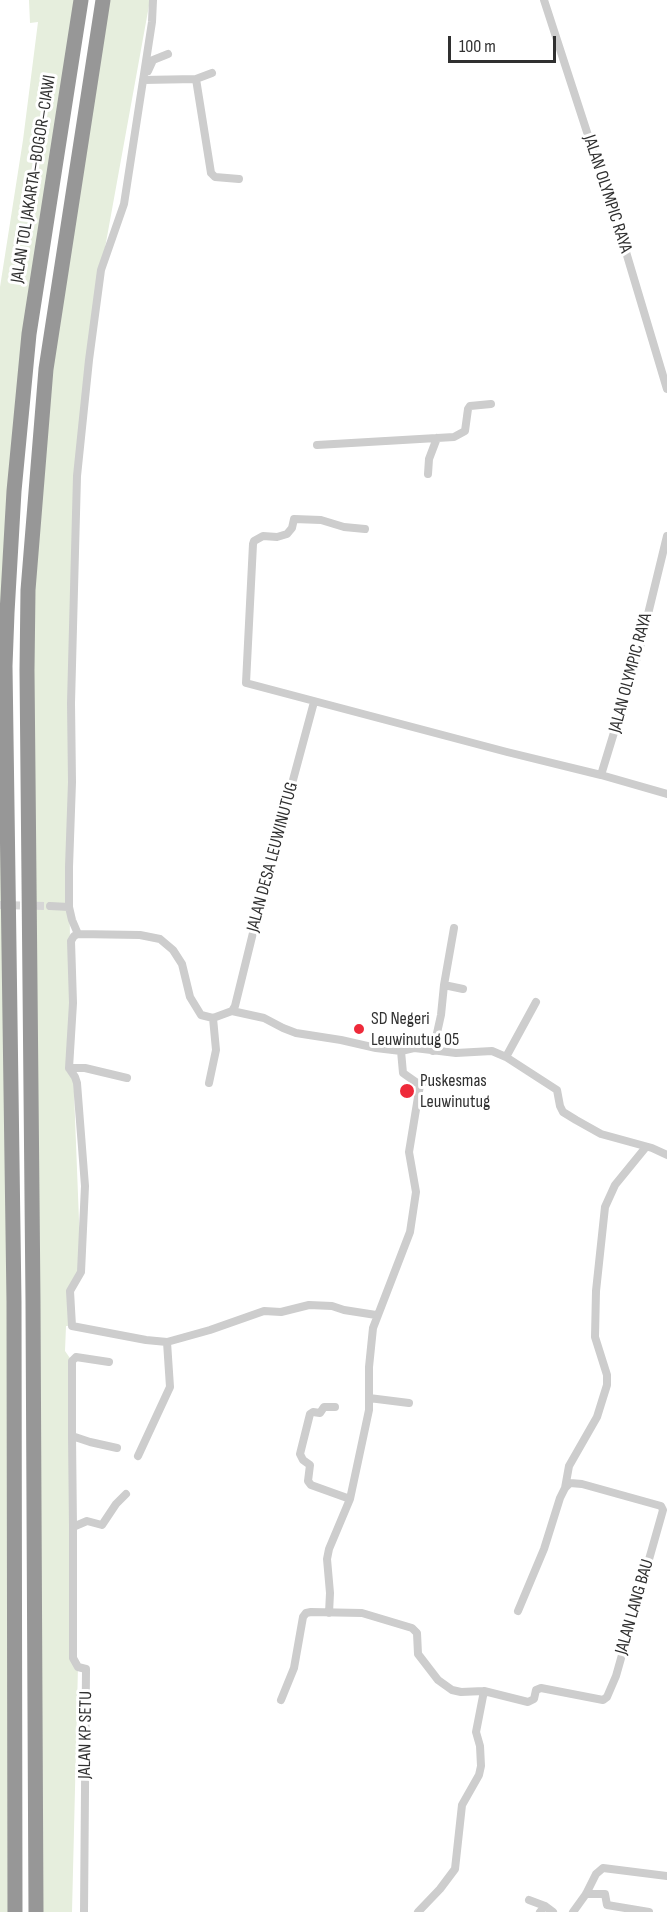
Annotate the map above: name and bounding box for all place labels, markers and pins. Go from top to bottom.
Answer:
place label: SD Negeri Leuwinutug 05 [371,1008,459,1050]
marker: SD Negeri Leuwinutug 05 [352,1022,366,1036]
place label: Puskesmas Leuwinutug [420,1070,490,1112]
marker: Puskesmas Leuwinutug [398,1082,416,1100]

